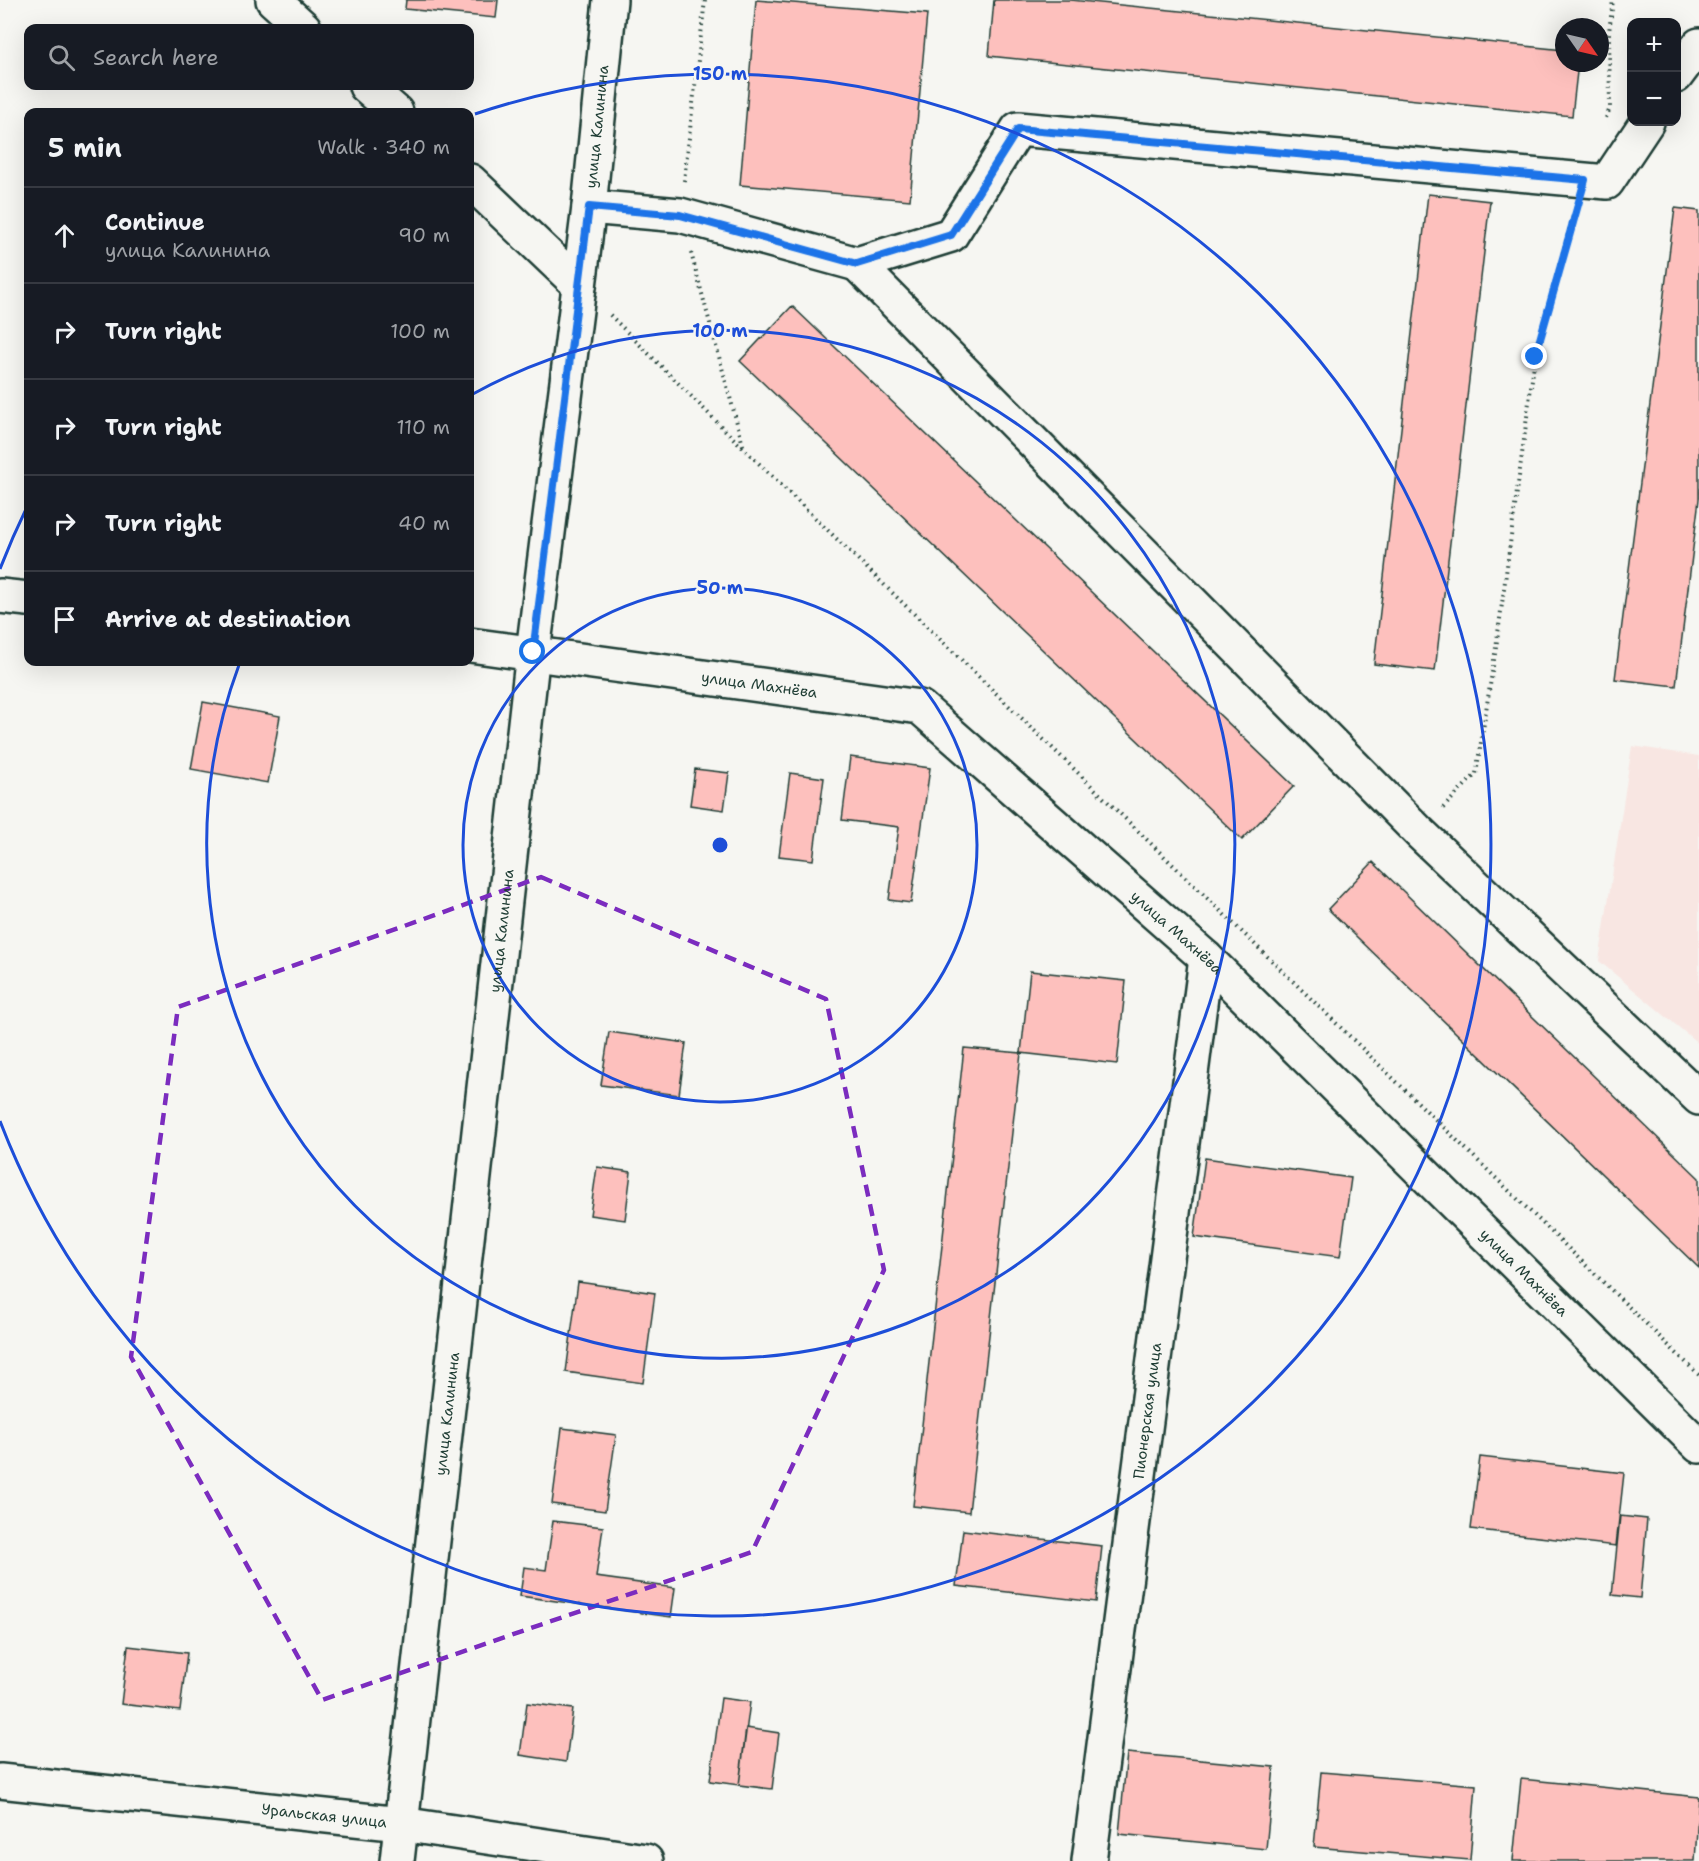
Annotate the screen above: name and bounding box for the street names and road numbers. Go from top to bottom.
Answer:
street label: улица Калинина [581,63,613,189]
street label: улица Махнёва [700,667,819,703]
street label: улица Калинина [485,867,519,994]
street label: улица Махнёва [1126,886,1227,979]
street label: улица Махнёва [1475,1224,1573,1321]
street label: Пионерская улица [1129,1341,1166,1480]
street label: улица Калинина [430,1350,464,1477]
street label: Уральская улица [260,1799,389,1832]

